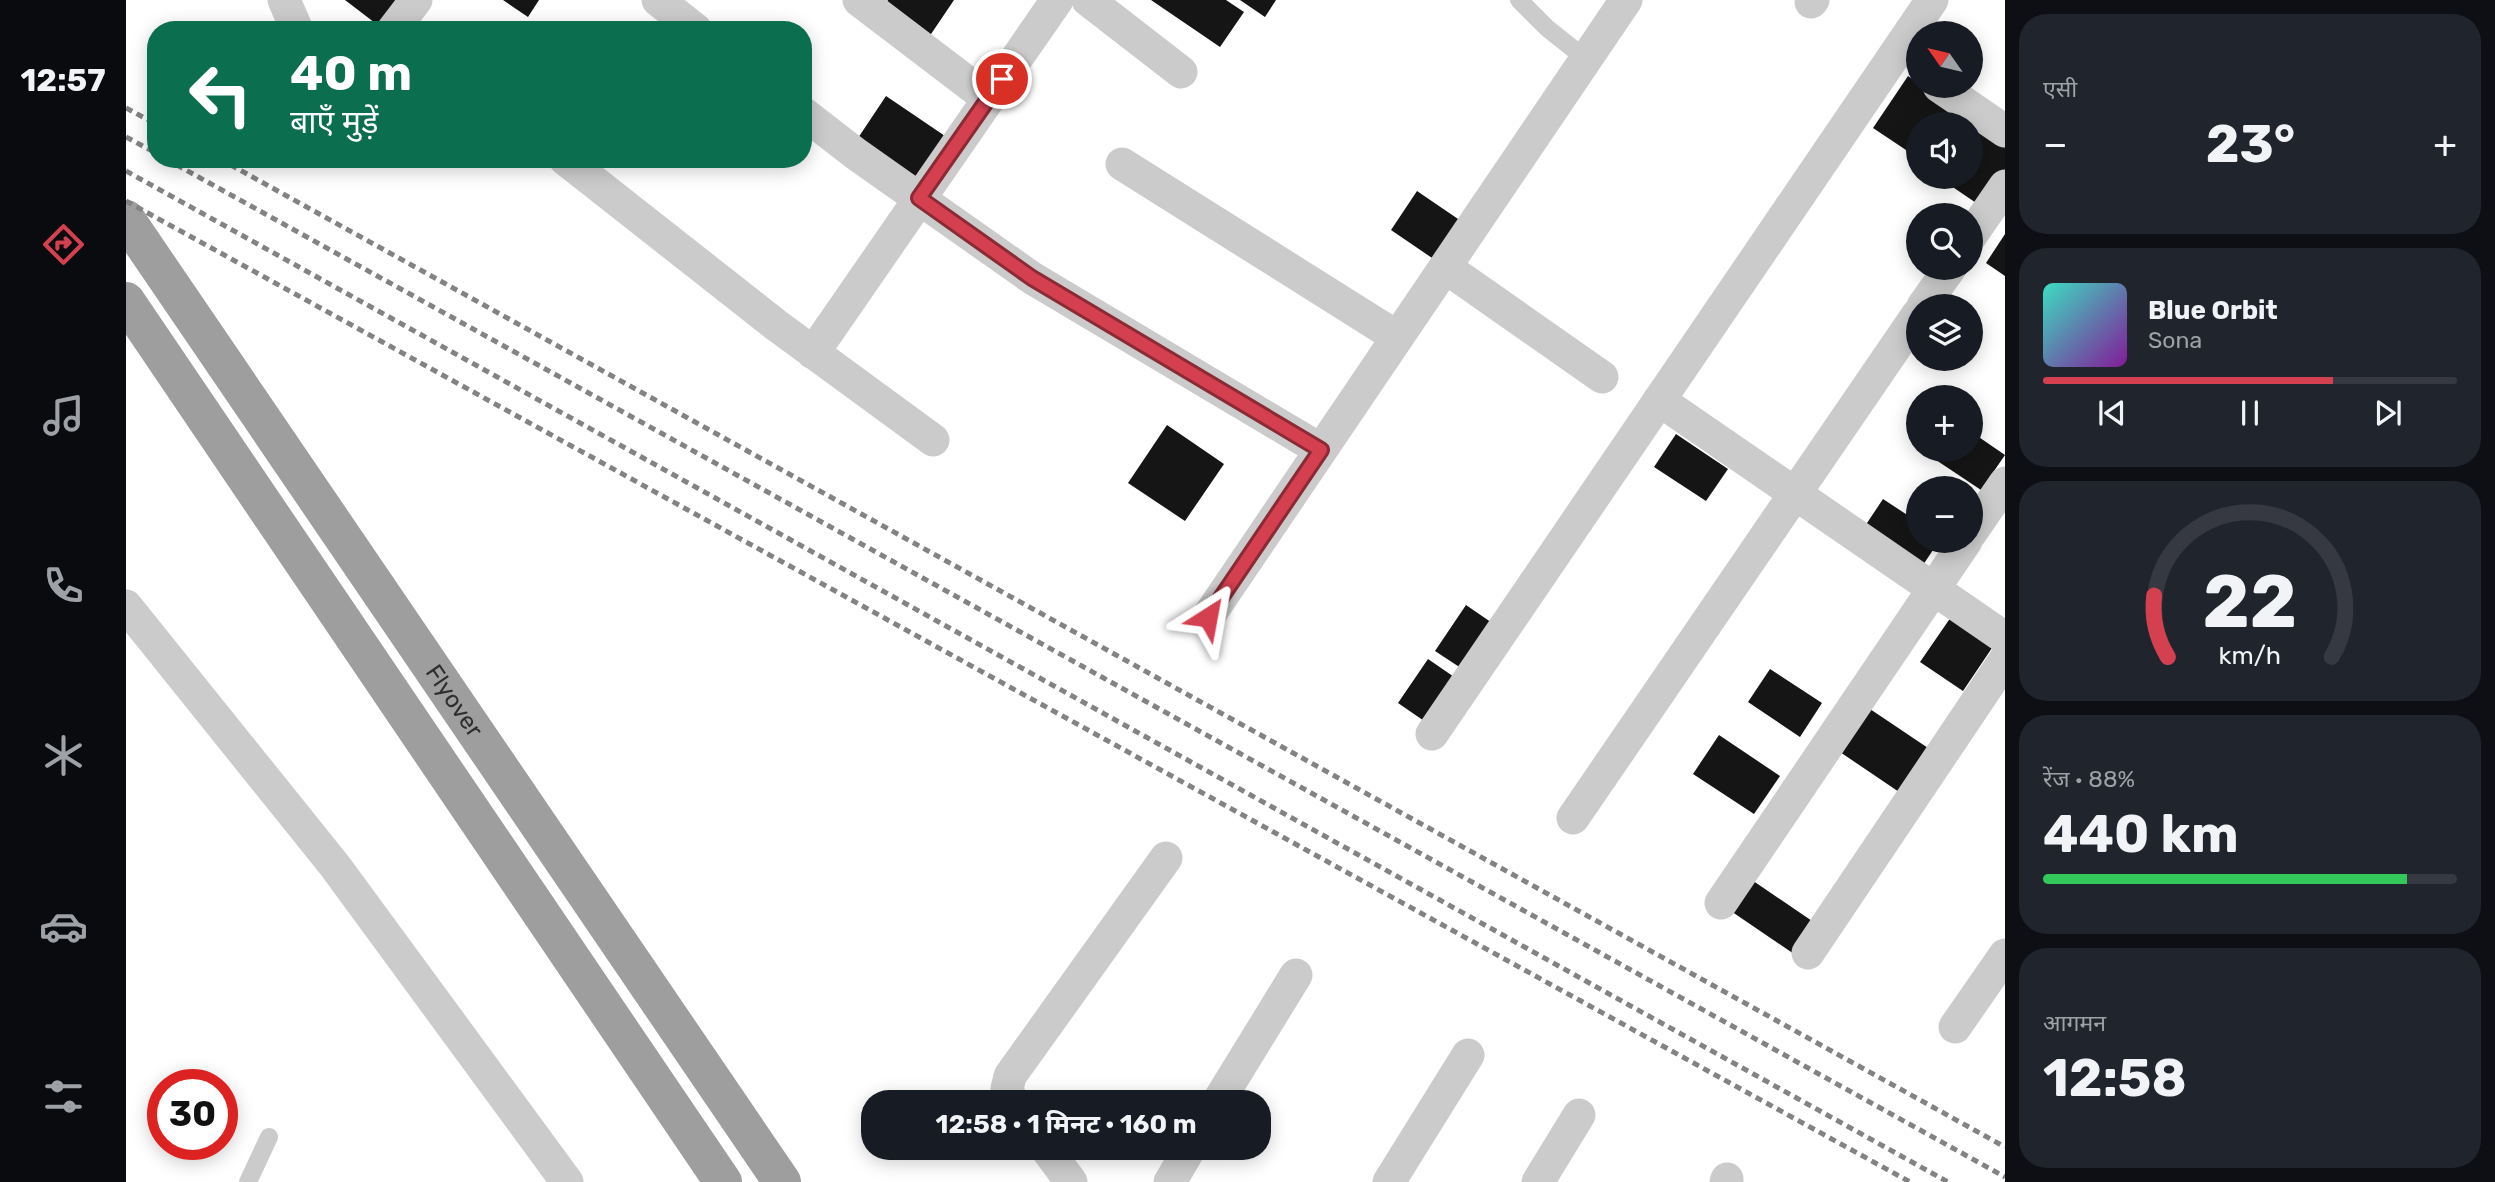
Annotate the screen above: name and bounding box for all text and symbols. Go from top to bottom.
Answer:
north arrow [1906,21,1983,98]
map controls [1906,21,1983,553]
text: 40 m [290,44,412,102]
icon: left [175,49,266,140]
pin [972,49,1032,109]
icon: arrive [983,60,1021,98]
text: 12:57 [20,61,106,99]
text: एसी [2043,75,2077,103]
text: बाएँ मुड़ें [290,103,378,141]
button: sound [1906,112,1983,189]
text: 23° [2206,113,2295,175]
text: − [2043,121,2068,167]
text: + [2433,121,2457,167]
button: search [1906,203,1983,280]
icon: directions [39,220,88,269]
button: layers [1906,294,1983,371]
text: Blue Orbit [2148,295,2278,326]
text: Sona [2148,326,2202,354]
button: + [1906,385,1983,462]
icon: music [39,391,88,440]
icon: previous [2093,394,2131,432]
icon: pause [2231,394,2269,432]
icon: next [2369,394,2407,432]
button: − [1906,476,1983,553]
text: 22 [2203,559,2297,645]
icon: phone [39,561,88,610]
position arrow [1171,580,1245,654]
text: km/h [2219,641,2281,670]
street label: Flyover [420,659,489,742]
icon: climate [39,731,88,780]
text: रेंज · 88% [2043,765,2135,793]
text: 440 km [2043,803,2239,865]
icon: car [39,902,88,951]
text: आगमन [2043,1009,2106,1037]
text: 12:58 [2043,1047,2187,1109]
speed limit sign: 30 [147,1069,238,1160]
icon: filters [39,1072,88,1121]
text: 12:58 · 1 मिनट · 160 m [935,1109,1197,1140]

